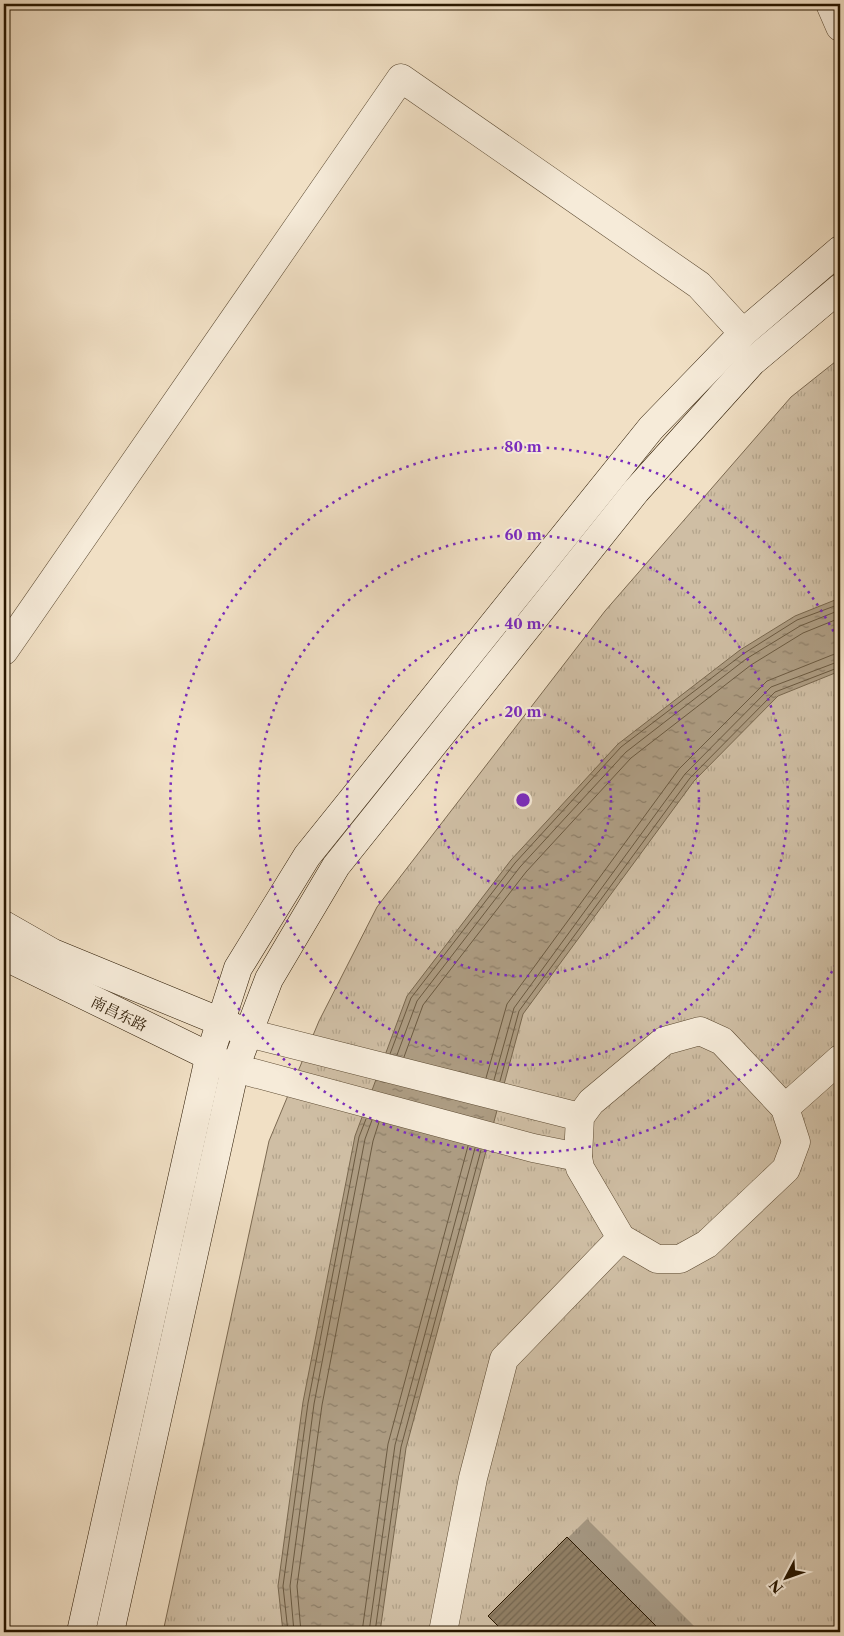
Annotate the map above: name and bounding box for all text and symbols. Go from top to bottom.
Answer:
text: 80 m [504,437,542,456]
text: 60 m [504,525,542,544]
text: 40 m [504,614,542,633]
text: 20 m [504,702,542,721]
centre of rings [514,791,532,809]
street label: 南昌东路 [88,992,150,1035]
north arrow [762,1554,812,1604]
text: N [765,1576,787,1597]

